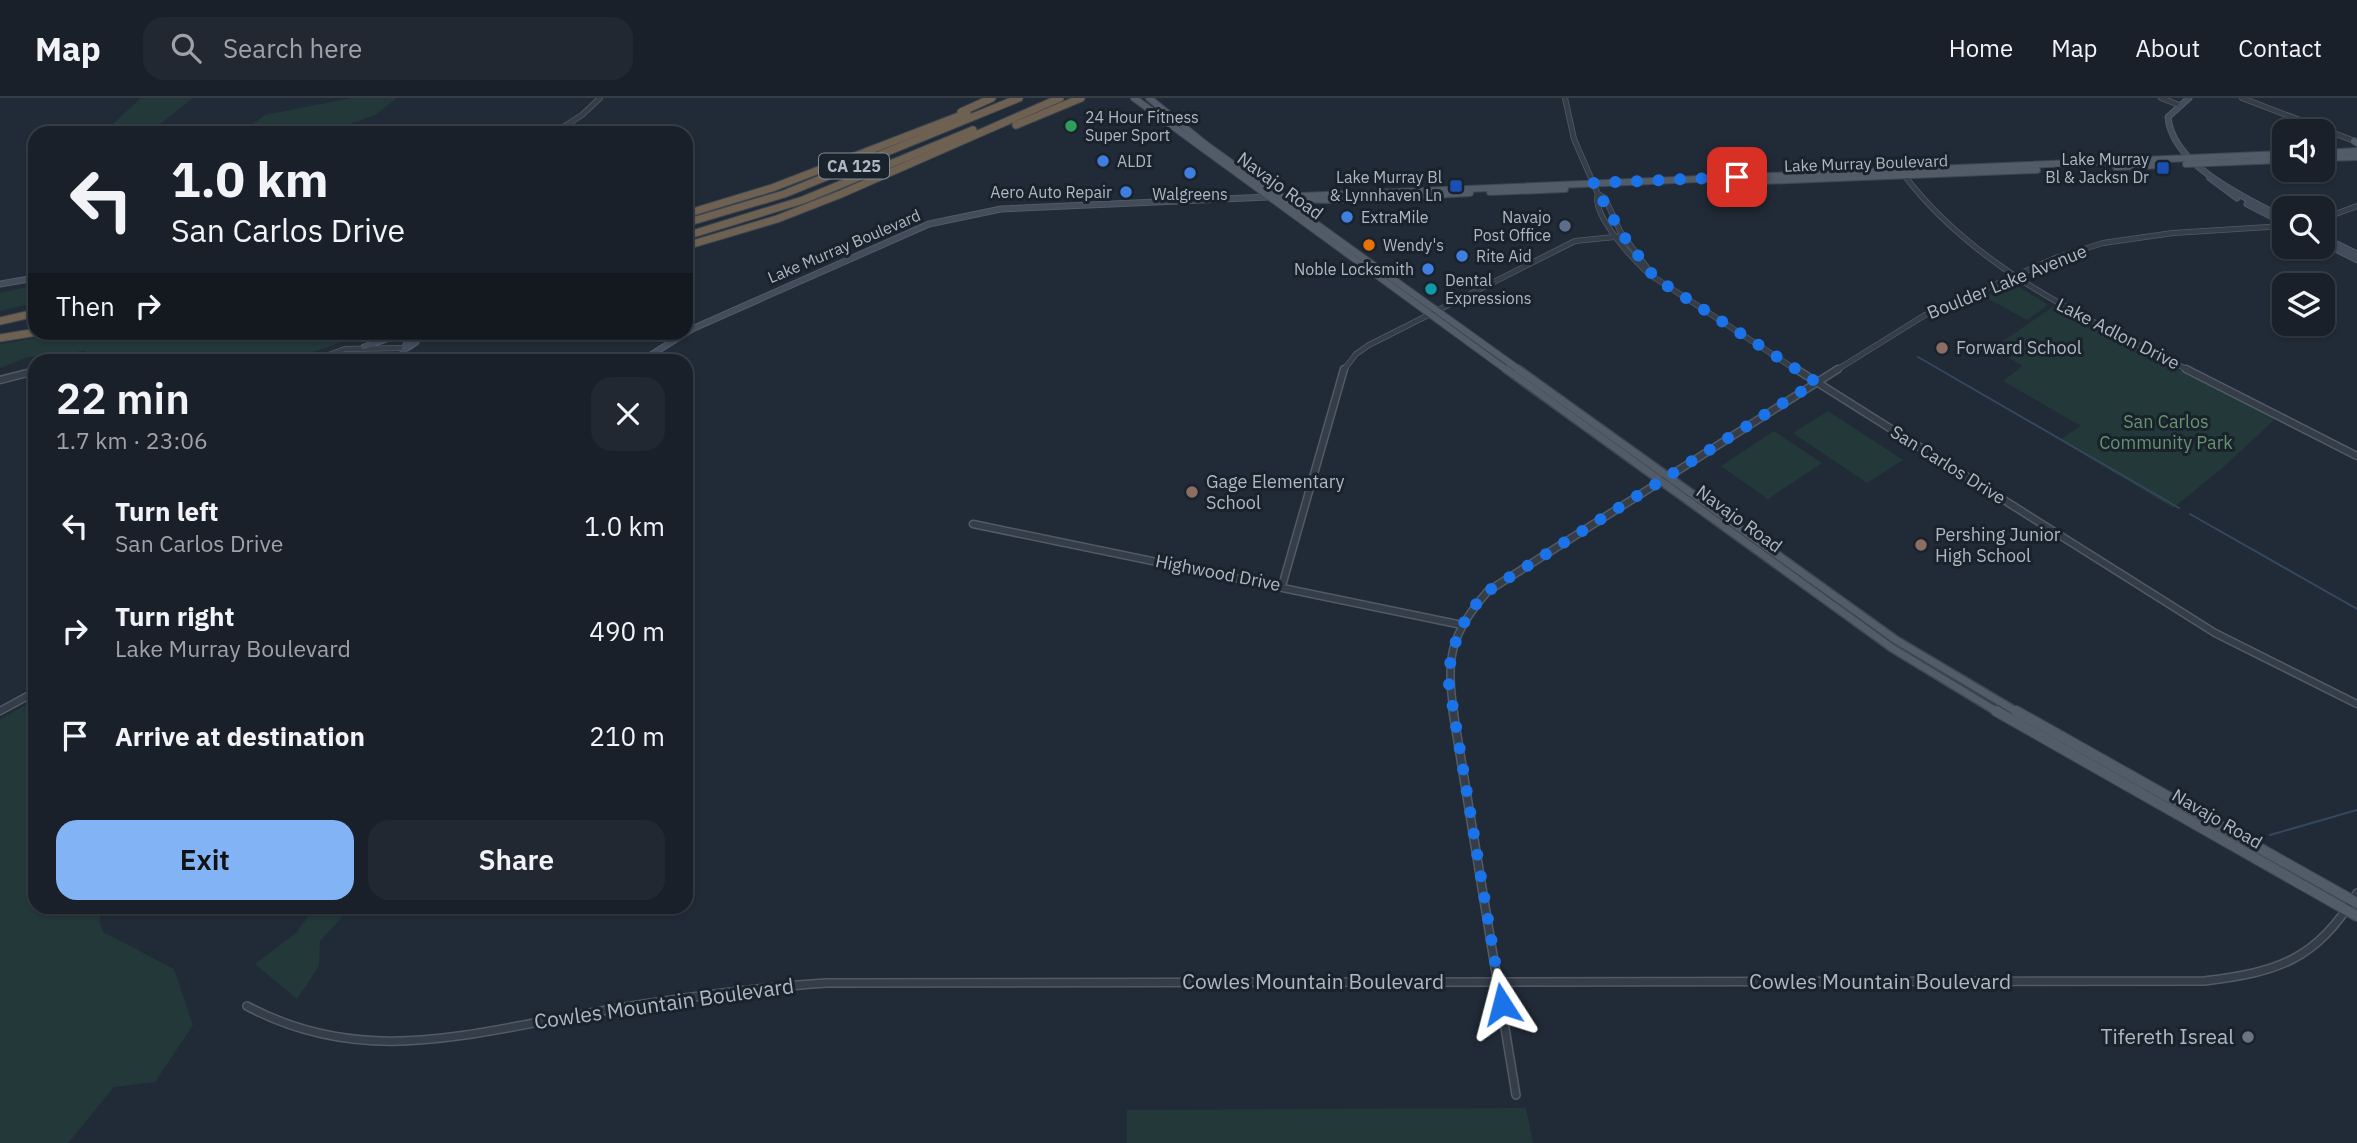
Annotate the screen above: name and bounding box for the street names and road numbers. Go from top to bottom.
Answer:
street label: Navajo Road [1233,147,1328,224]
street label: Lake Murray Boulevard [1784,150,1948,176]
road number: CA 125 [819,153,889,178]
street label: Lake Murray Boulevard [765,205,923,287]
street label: Boulder Lake Avenue [1924,239,2090,324]
street label: Lake Adlon Drive [2053,293,2184,375]
street label: San Carlos Drive [1886,420,2010,509]
street label: Navajo Road [1692,480,1787,557]
street label: Highwood Drive [1153,549,1283,596]
street label: Navajo Road [2168,783,2267,854]
street label: Cowles Mountain Boulevard [1182,967,1444,995]
street label: Cowles Mountain Boulevard [1749,967,2011,995]
street label: Cowles Mountain Boulevard [532,971,796,1035]

